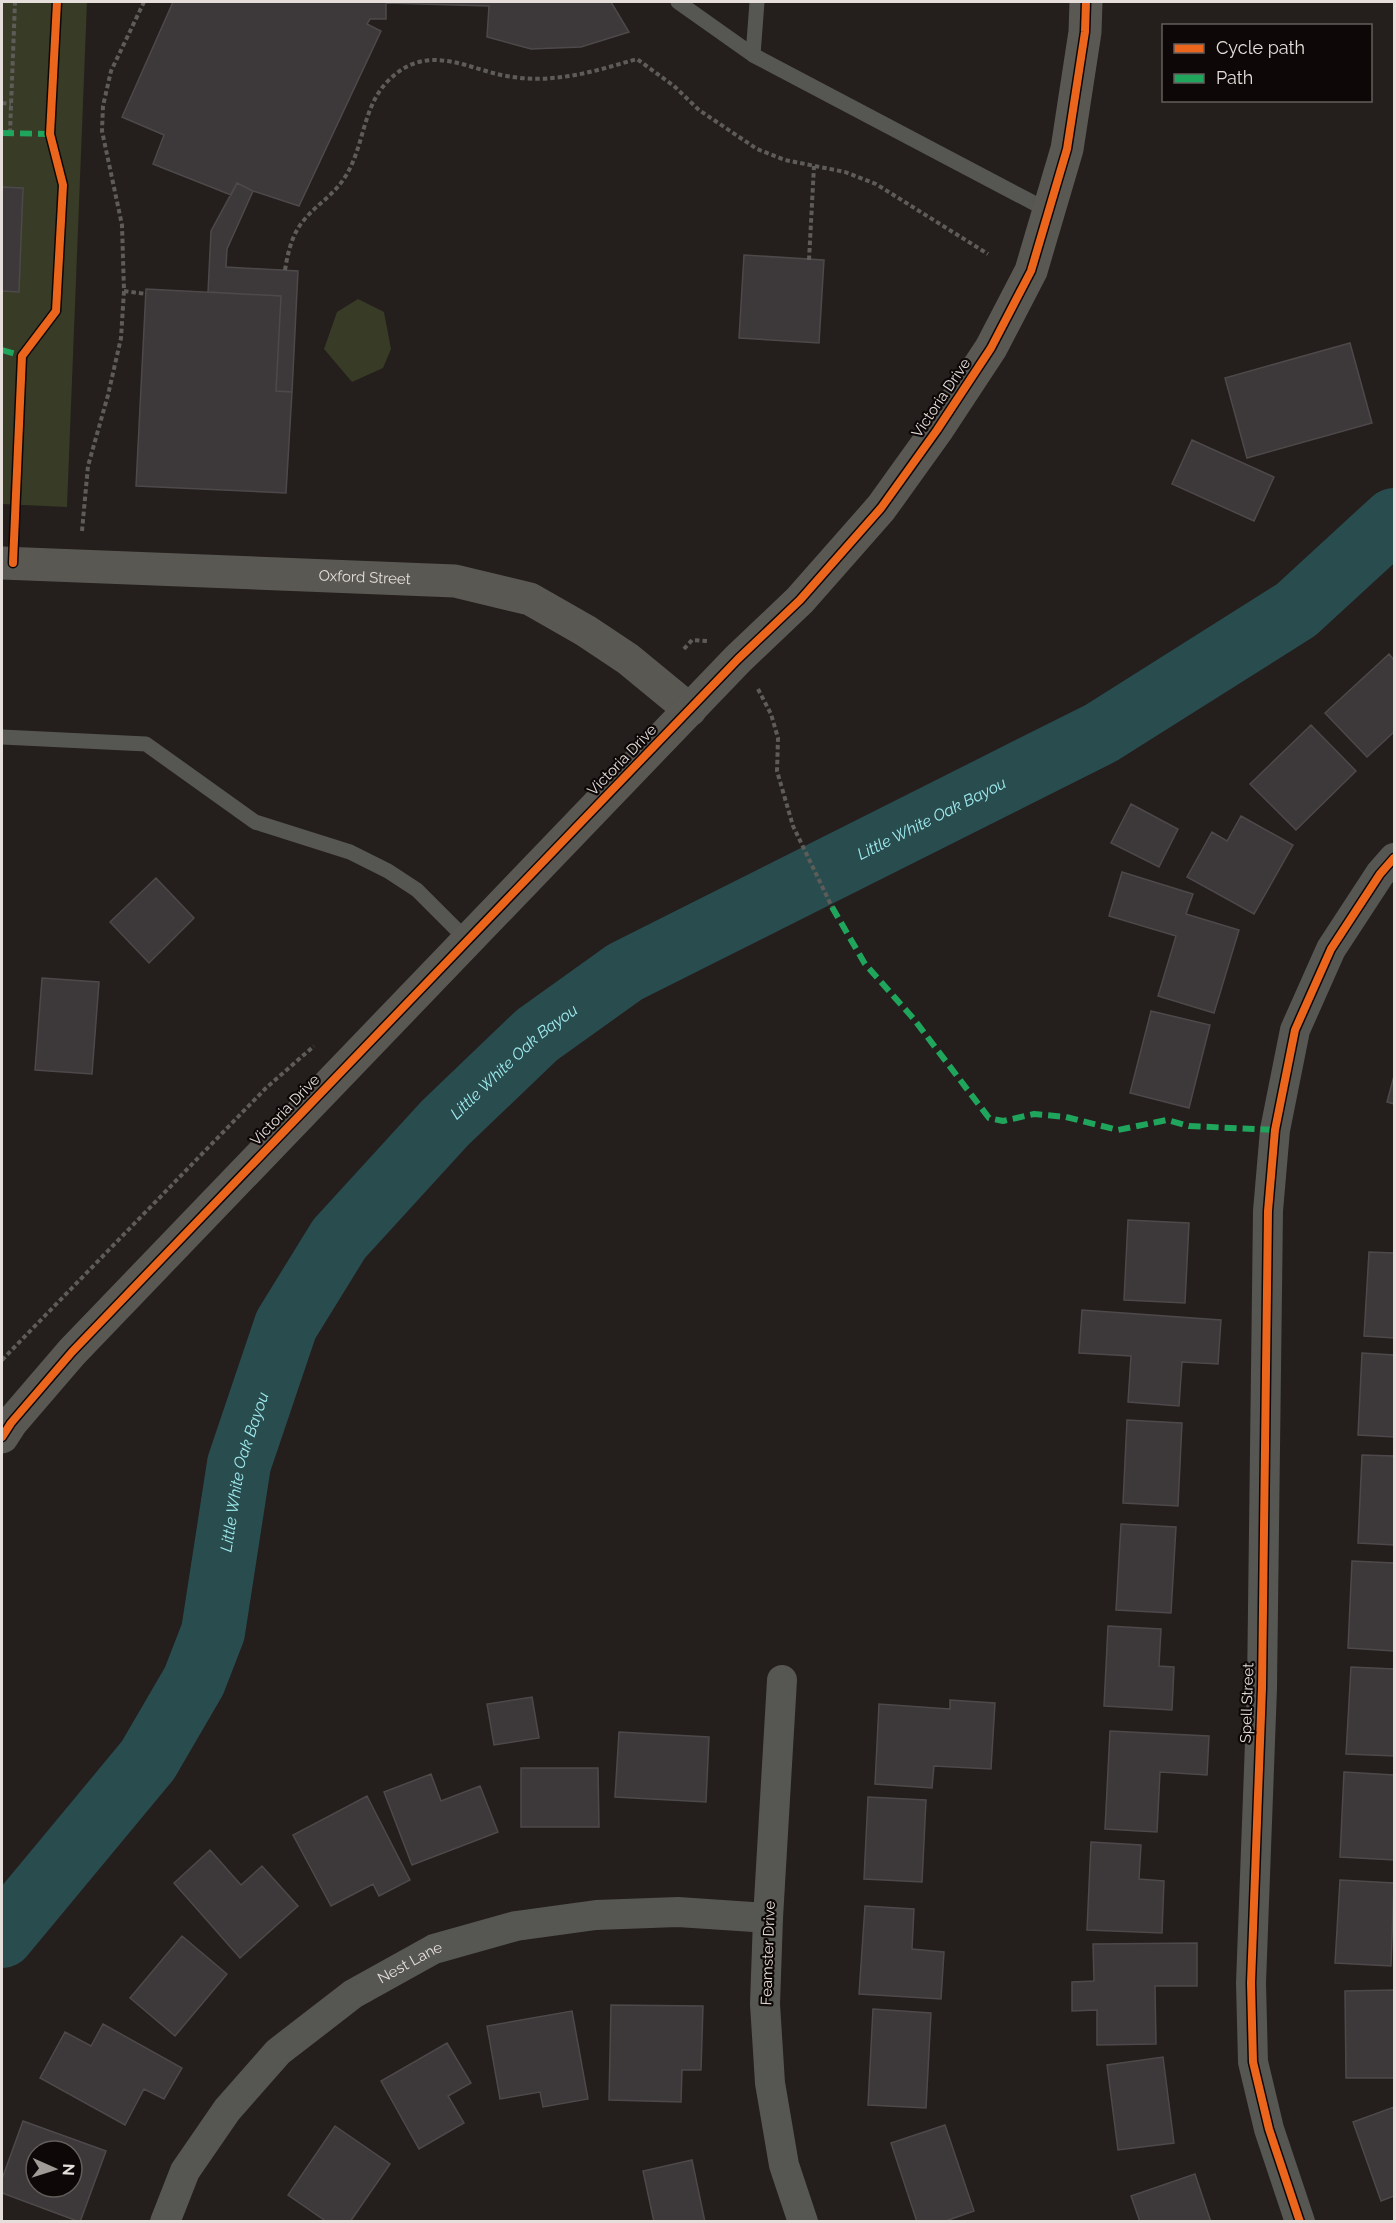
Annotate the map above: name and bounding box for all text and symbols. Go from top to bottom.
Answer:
legend [1162,24,1372,102]
text: Cycle path [1216,37,1305,58]
text: Path [1216,67,1253,88]
street label: Victoria Drive [908,355,974,441]
street label: Oxford Street [318,567,411,588]
street label: Victoria Drive [584,721,661,799]
water label: Little White Oak Bayou [854,773,1009,864]
water label: Little White Oak Bayou [446,1000,581,1123]
street label: Victoria Drive [247,1071,324,1149]
water label: Little White Oak Bayou [217,1390,273,1553]
street label: Spell Street [1237,1663,1257,1743]
street label: Feamster Drive [757,1900,779,2006]
street label: Nest Lane [375,1938,444,1987]
north arrow [24,2139,84,2199]
text: N [59,2163,78,2176]

